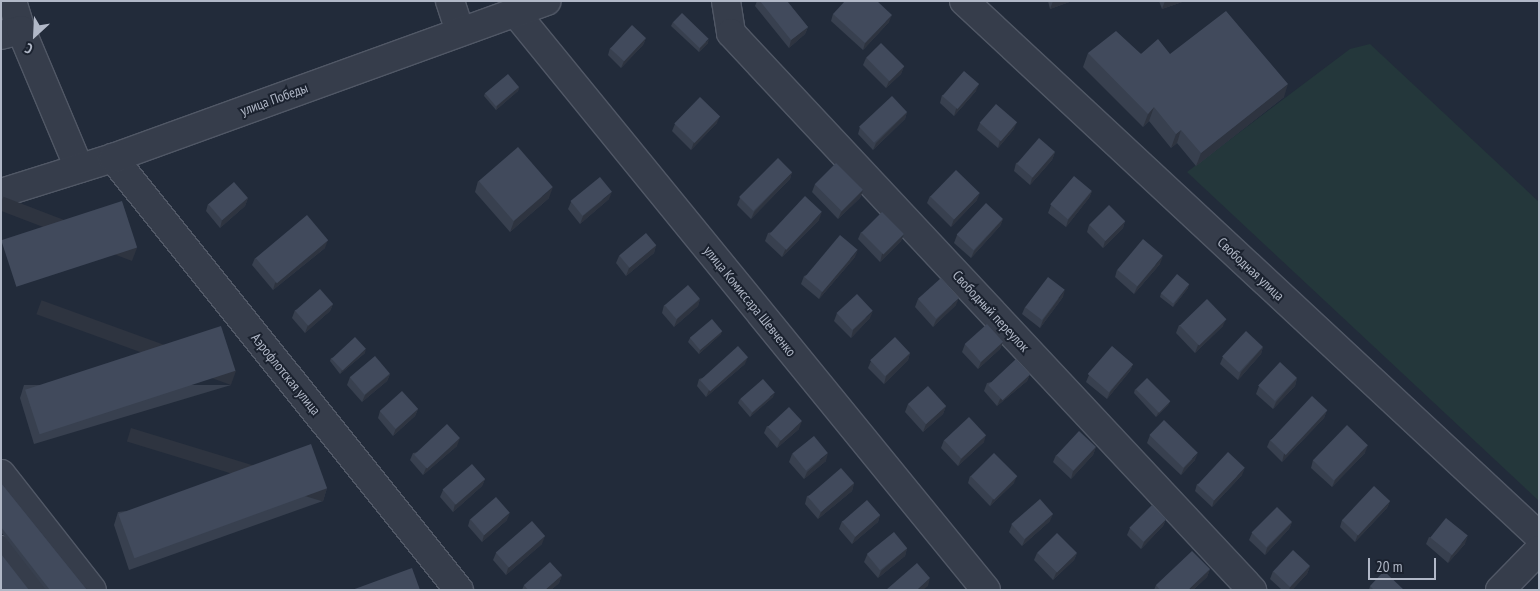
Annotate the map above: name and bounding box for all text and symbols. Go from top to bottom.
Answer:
north arrow [10,10,60,60]
text: С [22,39,35,58]
street label: улица Победы [238,79,310,119]
street label: Свободная улица [1214,234,1288,304]
street label: улица Комиссара Шевченко [700,242,800,360]
street label: Свободный переулок [949,267,1033,355]
street label: Аэрофлотская улица [248,330,324,418]
scale bar [1370,548,1438,580]
text: 20 m [1376,557,1402,576]

